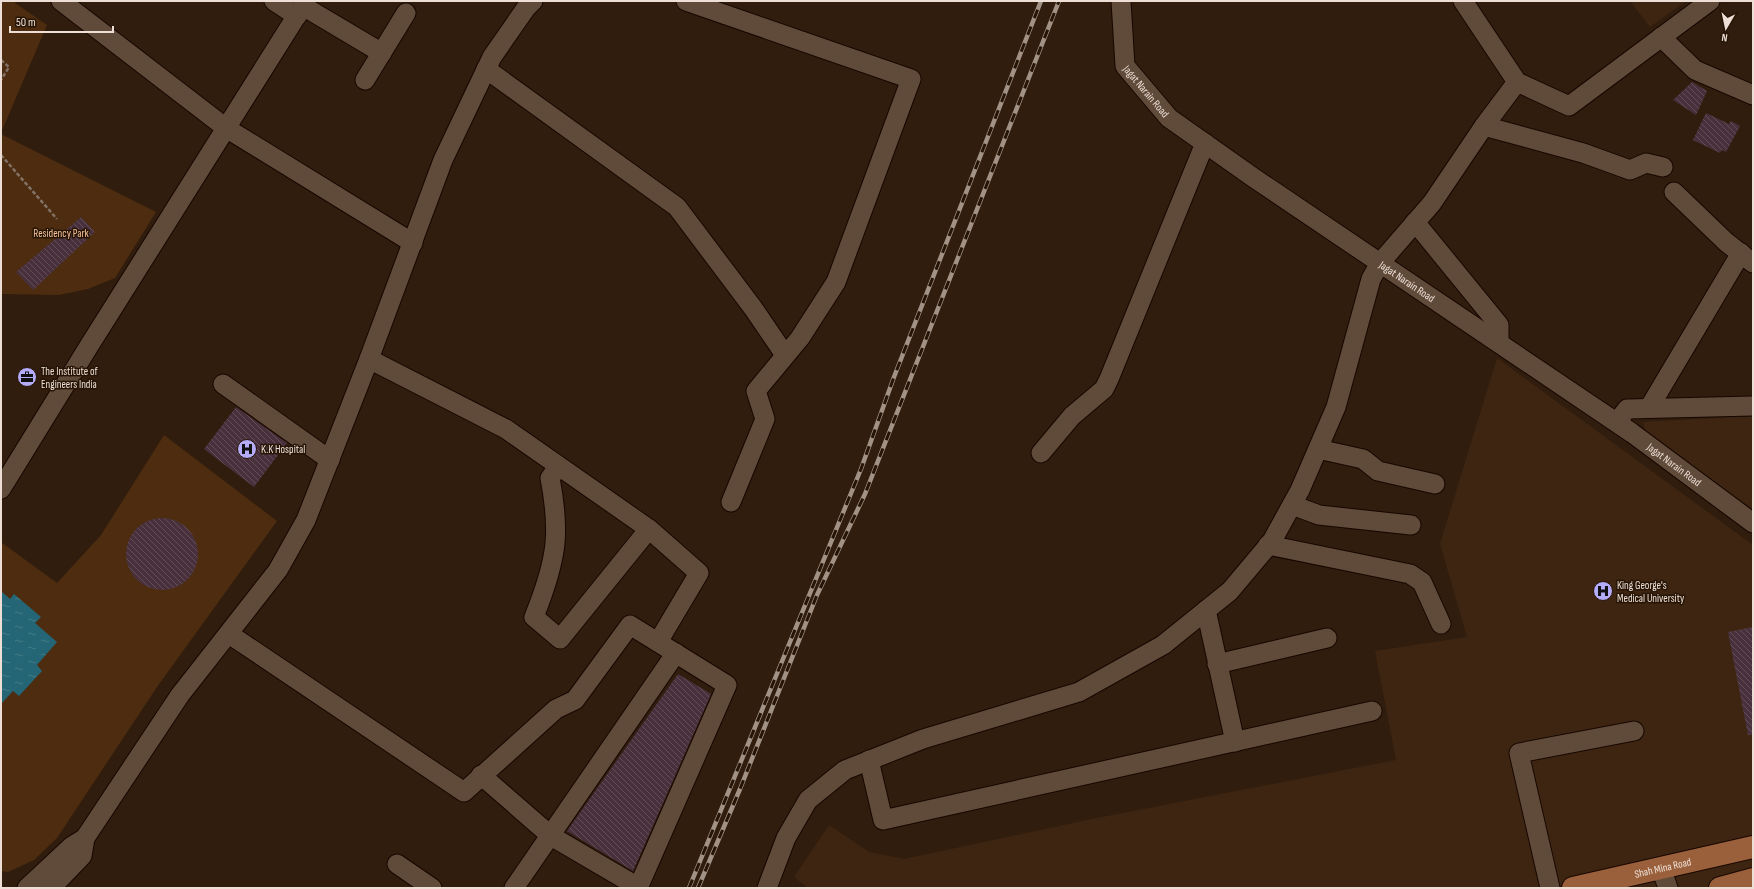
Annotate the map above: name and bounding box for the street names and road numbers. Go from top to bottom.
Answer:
street label: Jagat Narain Road [1120,62,1172,120]
street label: Jagat Narain Road [1376,257,1438,305]
street label: Jagat Narain Road [1644,440,1704,489]
street label: Shah Mina Road [1633,855,1693,880]

